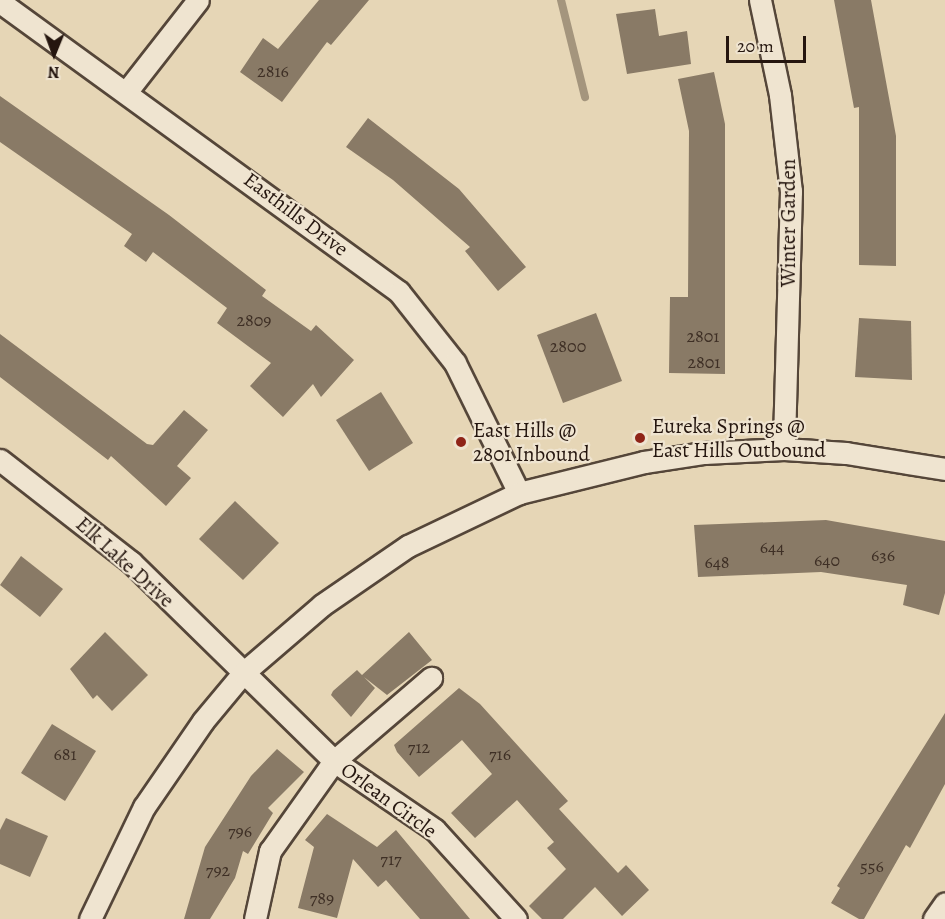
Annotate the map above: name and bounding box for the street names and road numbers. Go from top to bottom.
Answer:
street label: Winter Garden [775,159,801,287]
street label: Easthills Drive [239,167,353,261]
street label: Elk Lake Drive [71,511,179,613]
street label: Orlean Circle [336,757,442,843]

